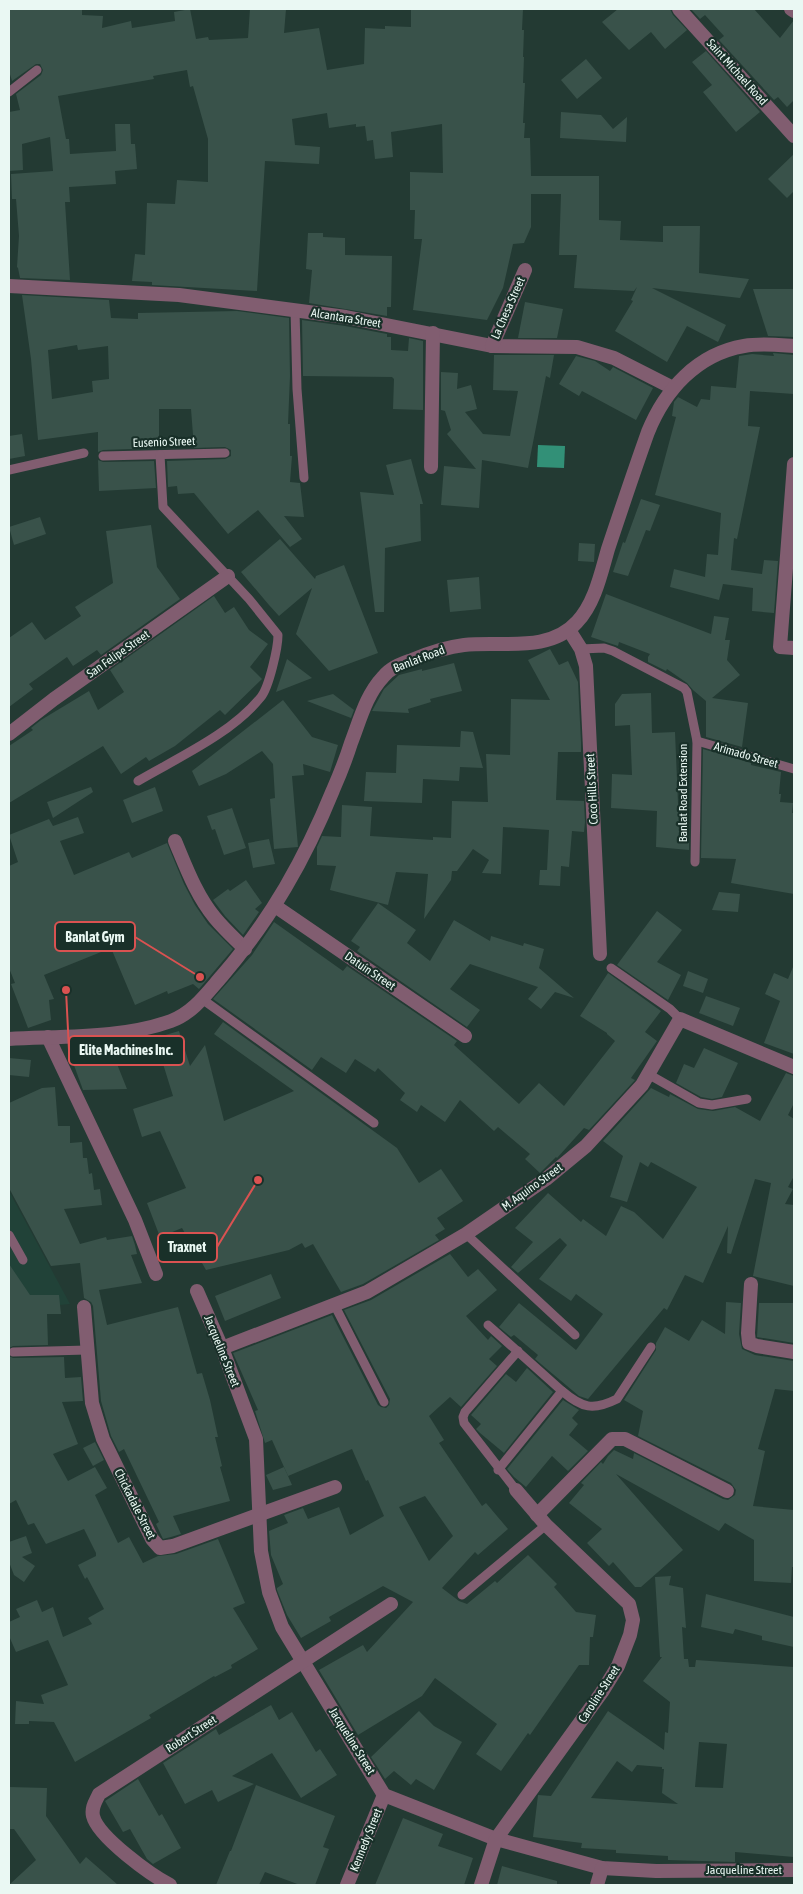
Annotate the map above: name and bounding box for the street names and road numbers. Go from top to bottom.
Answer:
street label: Saint Michael Road [704,36,770,108]
street label: La Chesa Street [488,274,528,341]
street label: Alcantara Street [310,306,383,331]
street label: Eusenio Street [132,434,196,450]
street label: San Felipe Street [84,627,152,681]
street label: Banlat Road [391,643,447,675]
street label: Arimado Street [712,739,780,771]
street label: Banlat Road Extension [676,744,690,842]
street label: Coco Hills Street [583,753,601,825]
street label: Datuin Street [342,949,398,993]
street label: M. Aquino Street [499,1160,565,1214]
street label: Jacqueline Street [201,1313,243,1389]
street label: Chickadale Street [111,1467,159,1542]
street label: Caroline Street [575,1662,623,1725]
street label: Jacqueline Street [326,1705,378,1777]
street label: Robert Street [163,1712,219,1756]
street label: Kennedy Street [347,1806,385,1874]
street label: Jacqueline Street [706,1863,783,1877]

